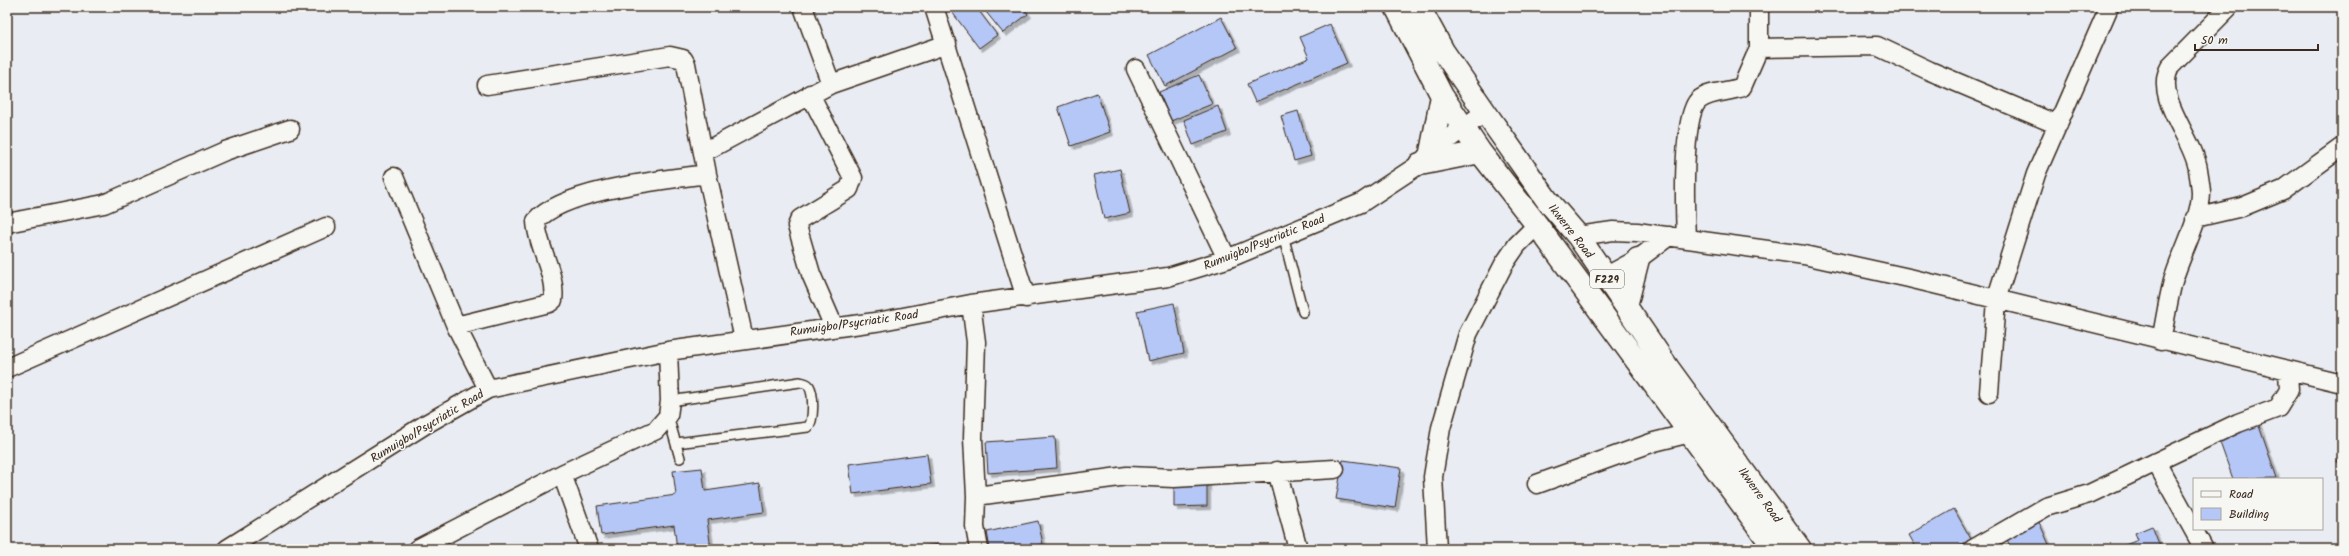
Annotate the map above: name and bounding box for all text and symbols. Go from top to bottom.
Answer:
scale bar [2195,26,2318,52]
text: 50 m [2201,31,2228,50]
street label: Ikwerre Road [1543,200,1599,264]
street label: Rumuigbo/Psycriatic Road [1201,209,1329,276]
road number: F229 [1590,270,1624,288]
street label: Rumuigbo/Psycriatic Road [789,305,920,342]
street label: Rumuigbo/Psycriatic Road [367,384,488,468]
street label: Ikwerre Road [1733,463,1787,528]
legend [2193,478,2323,530]
text: Road [2229,485,2254,504]
text: Building [2229,505,2269,524]

